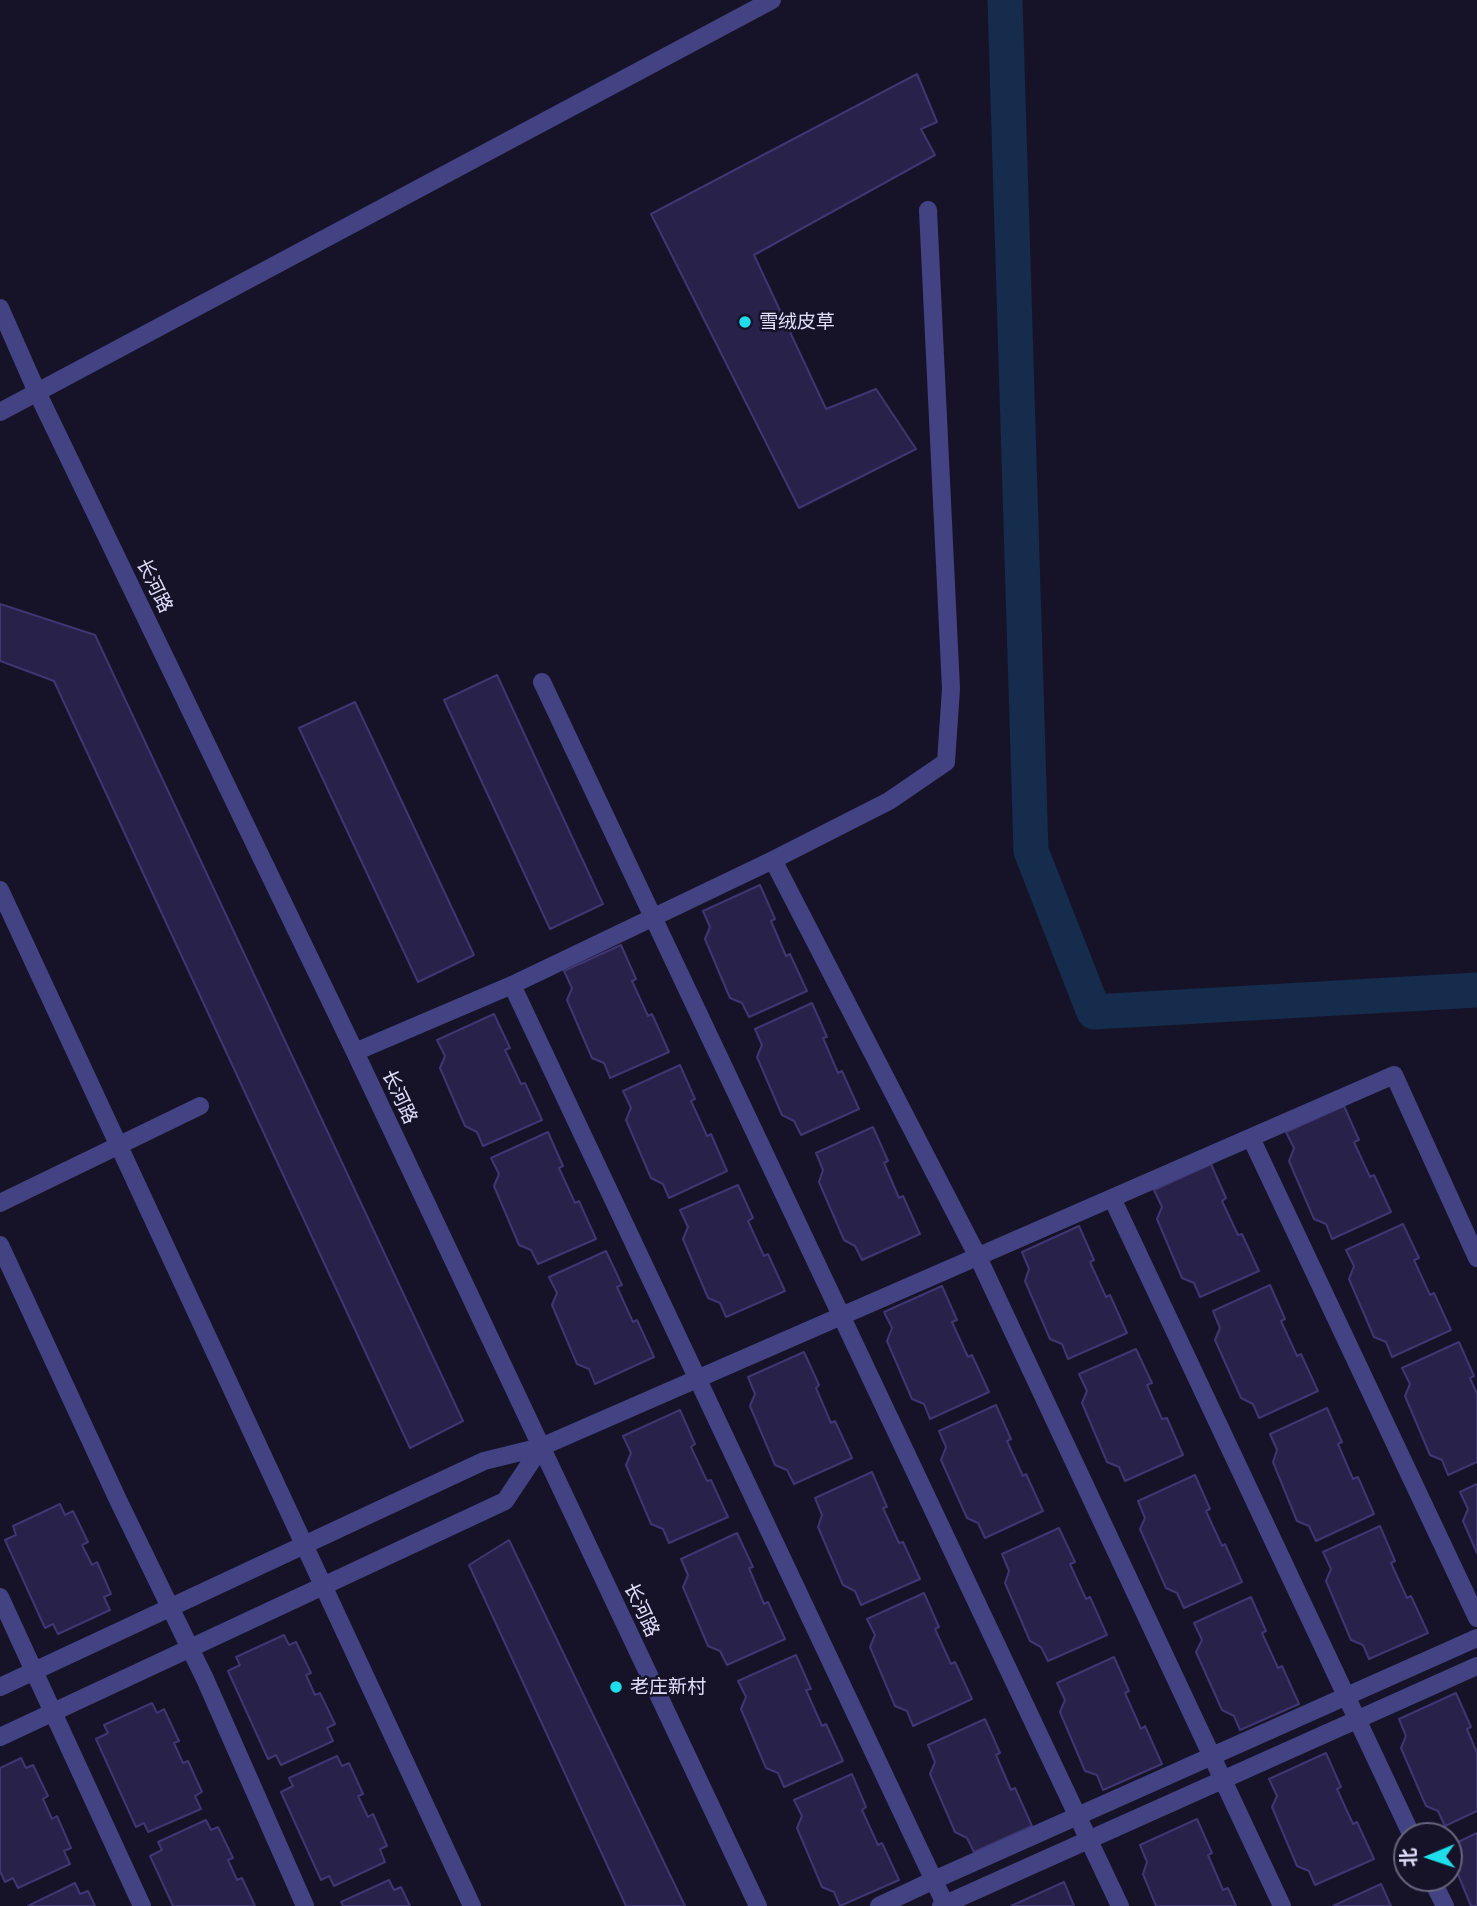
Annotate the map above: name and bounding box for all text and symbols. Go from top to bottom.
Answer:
place label: 雪绒皮草 [759,311,835,333]
marker: 雪绒皮草 [737,314,753,330]
street label: 长河路 [131,555,177,617]
street label: 长河路 [377,1066,421,1128]
street label: 长河路 [619,1579,663,1641]
place label: 老庄新村 [630,1676,706,1698]
marker: 老庄新村 [608,1679,624,1695]
north arrow [1393,1822,1463,1892]
text: 北 [1397,1848,1420,1868]

